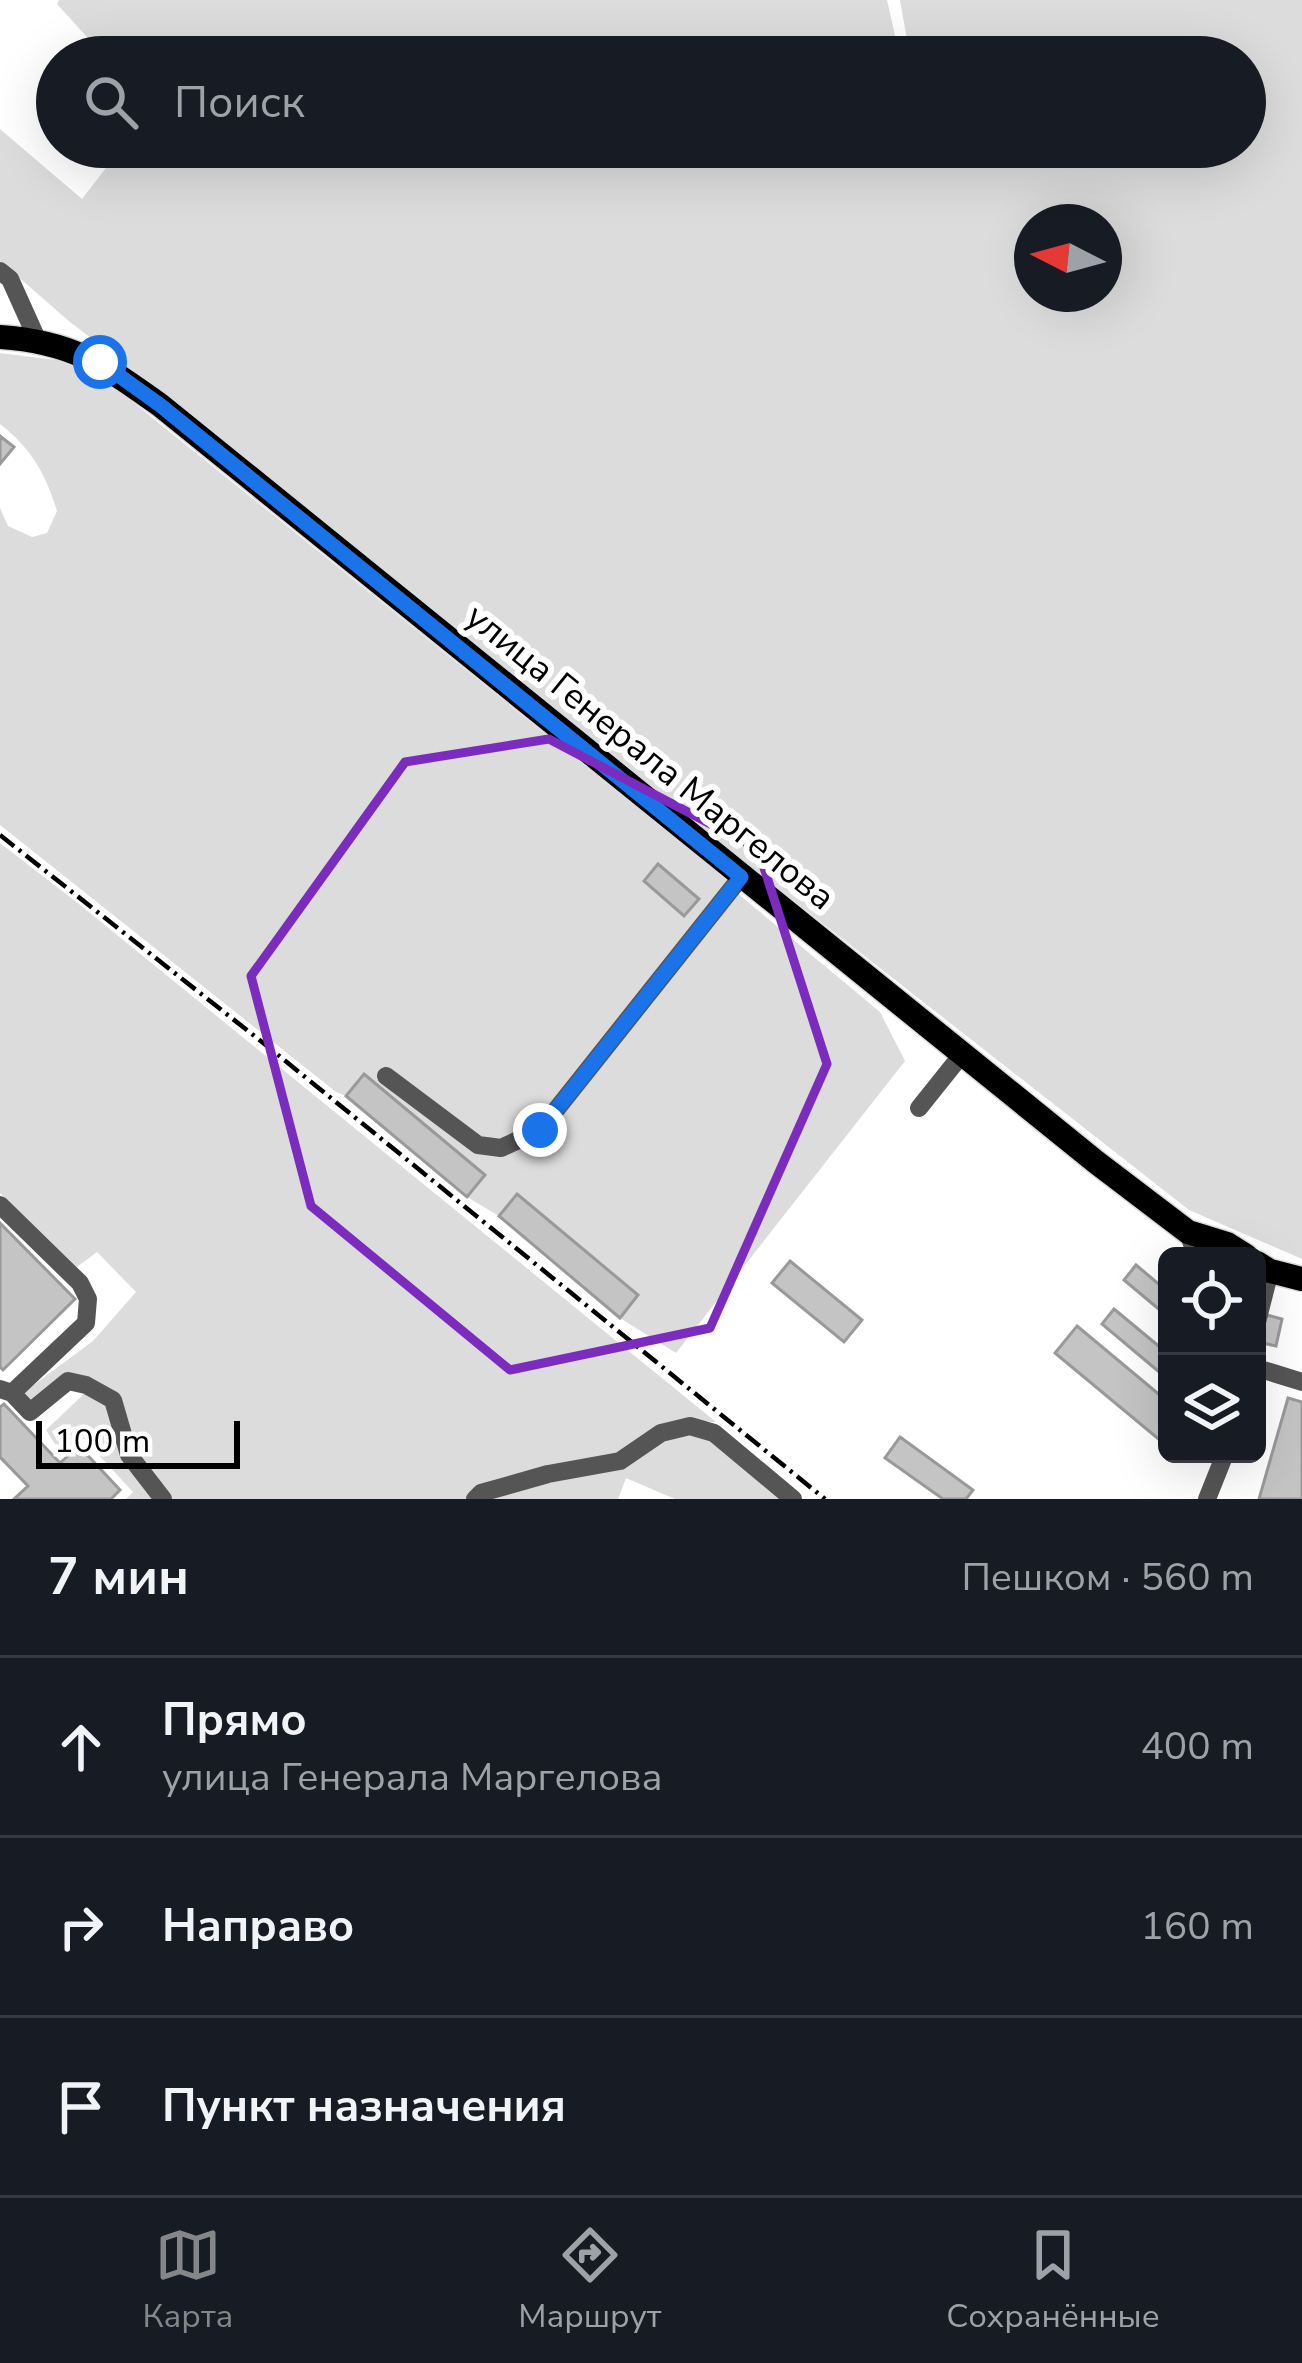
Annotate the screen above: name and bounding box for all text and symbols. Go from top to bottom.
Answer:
search box [36,36,1266,168]
icon: search [78,69,144,135]
text: Поиск [174,72,305,133]
north arrow [1014,204,1122,312]
route start [73,335,127,389]
street label: улица Генерала Маргелова [455,593,845,922]
route end [513,1103,567,1157]
map controls [1158,1247,1266,1463]
button: locate [1158,1247,1266,1355]
button: layers [1158,1355,1266,1463]
scale bar [36,1415,240,1468]
text: 100 m [54,1419,150,1464]
text: 7 мин [48,1542,189,1612]
text: Пешком · 560 m [961,1551,1254,1604]
text: Прямо [162,1690,307,1751]
icon: ahead [48,1714,114,1780]
text: 400 m [1140,1720,1254,1773]
text: улица Генерала Маргелова [162,1751,662,1804]
icon: right [48,1894,114,1960]
text: Направо [162,1896,354,1957]
text: 160 m [1140,1900,1254,1953]
icon: arrive [48,2074,114,2140]
text: Пункт назначения [162,2076,566,2137]
tab: Карта [142,2222,233,2339]
tab: Маршрут [518,2222,662,2339]
tab: Сохранённые [946,2222,1160,2339]

